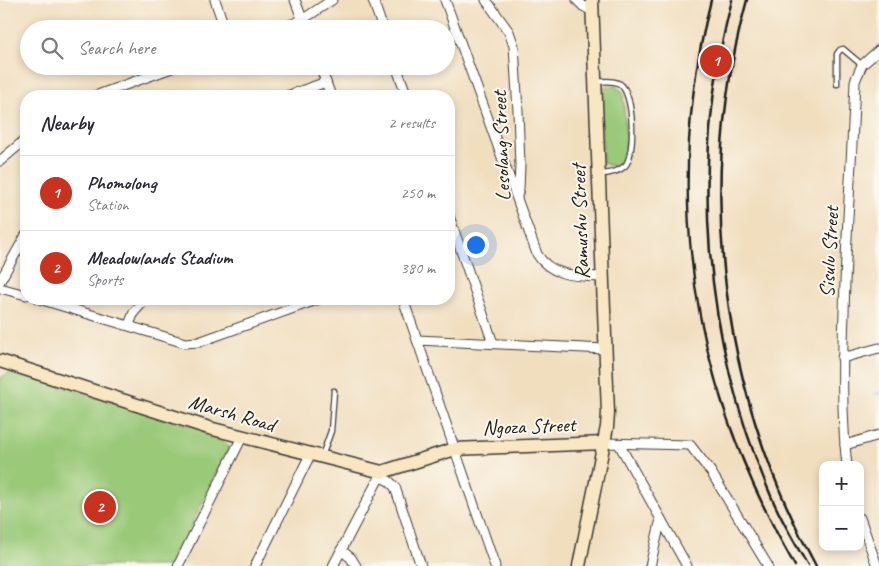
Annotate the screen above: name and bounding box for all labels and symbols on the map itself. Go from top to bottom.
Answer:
pin: 1 [700,42,732,80]
street label: Lesolang Street [486,89,516,201]
street label: Ramushu Street [565,161,595,280]
street label: Sisulu Street [814,204,844,298]
your location [463,232,489,258]
street label: Marsh Road [186,388,282,439]
street label: Ngoza Street [482,411,578,441]
pin: 2 [84,488,116,526]

